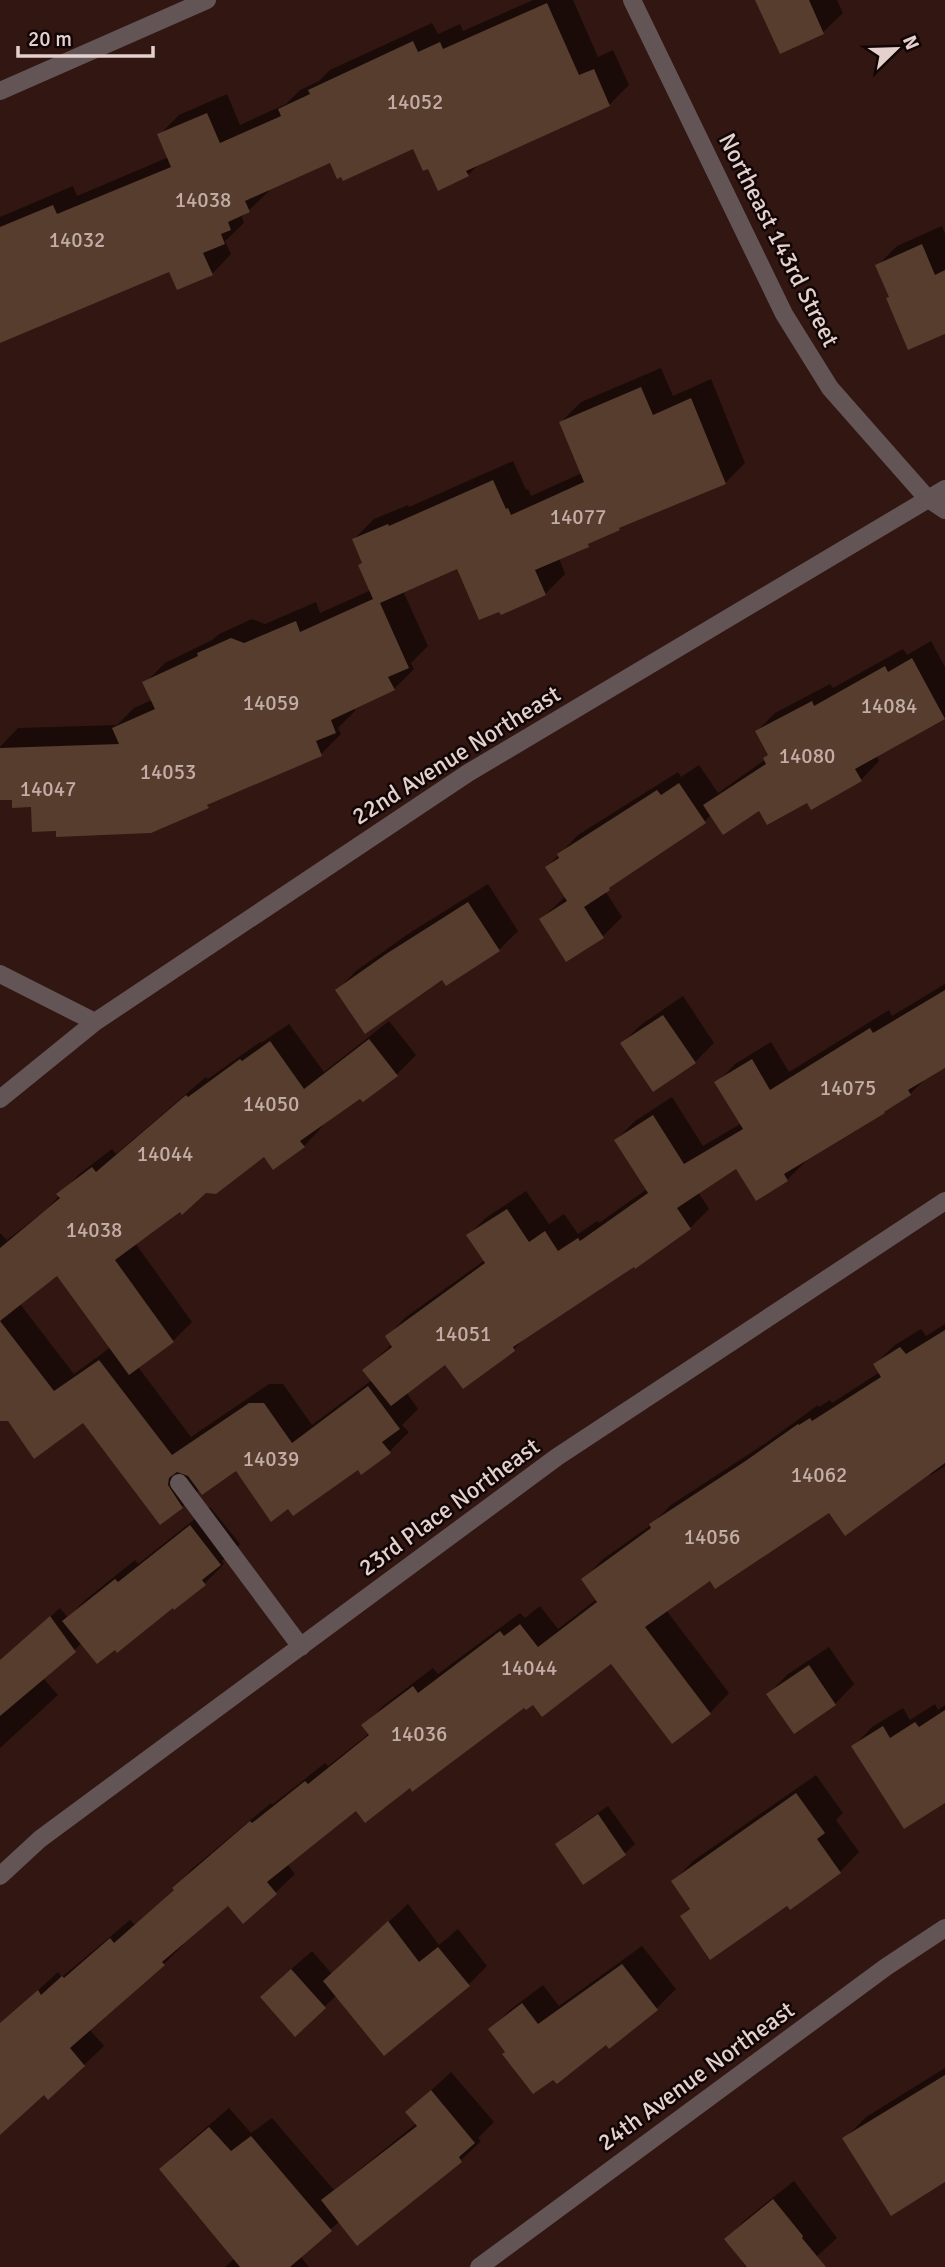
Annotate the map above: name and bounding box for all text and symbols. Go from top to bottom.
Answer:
scale bar [18,14,152,58]
north arrow [861,14,931,84]
text: 20 m [28,26,72,52]
text: N [897,32,924,54]
house number: 14052 [387,89,443,115]
street label: Northeast 143rd Street [712,128,846,352]
house number: 14038 [175,187,231,213]
house number: 14032 [49,227,105,253]
house number: 14077 [550,504,606,530]
street label: 22nd Avenue Northeast [346,679,566,831]
house number: 14059 [243,690,299,716]
house number: 14084 [861,693,917,719]
house number: 14080 [779,743,835,769]
house number: 14053 [140,759,196,785]
house number: 14047 [20,776,76,802]
house number: 14075 [820,1075,876,1101]
house number: 14050 [243,1091,299,1117]
house number: 14044 [137,1141,193,1167]
house number: 14038 [66,1217,122,1243]
house number: 14051 [435,1321,491,1347]
street label: 23rd Place Northeast [353,1431,545,1583]
house number: 14039 [243,1446,299,1472]
house number: 14062 [791,1462,847,1488]
house number: 14056 [684,1524,740,1550]
house number: 14044 [501,1655,557,1681]
house number: 14036 [391,1721,447,1747]
street label: 24th Avenue Northeast [592,1995,800,2157]

